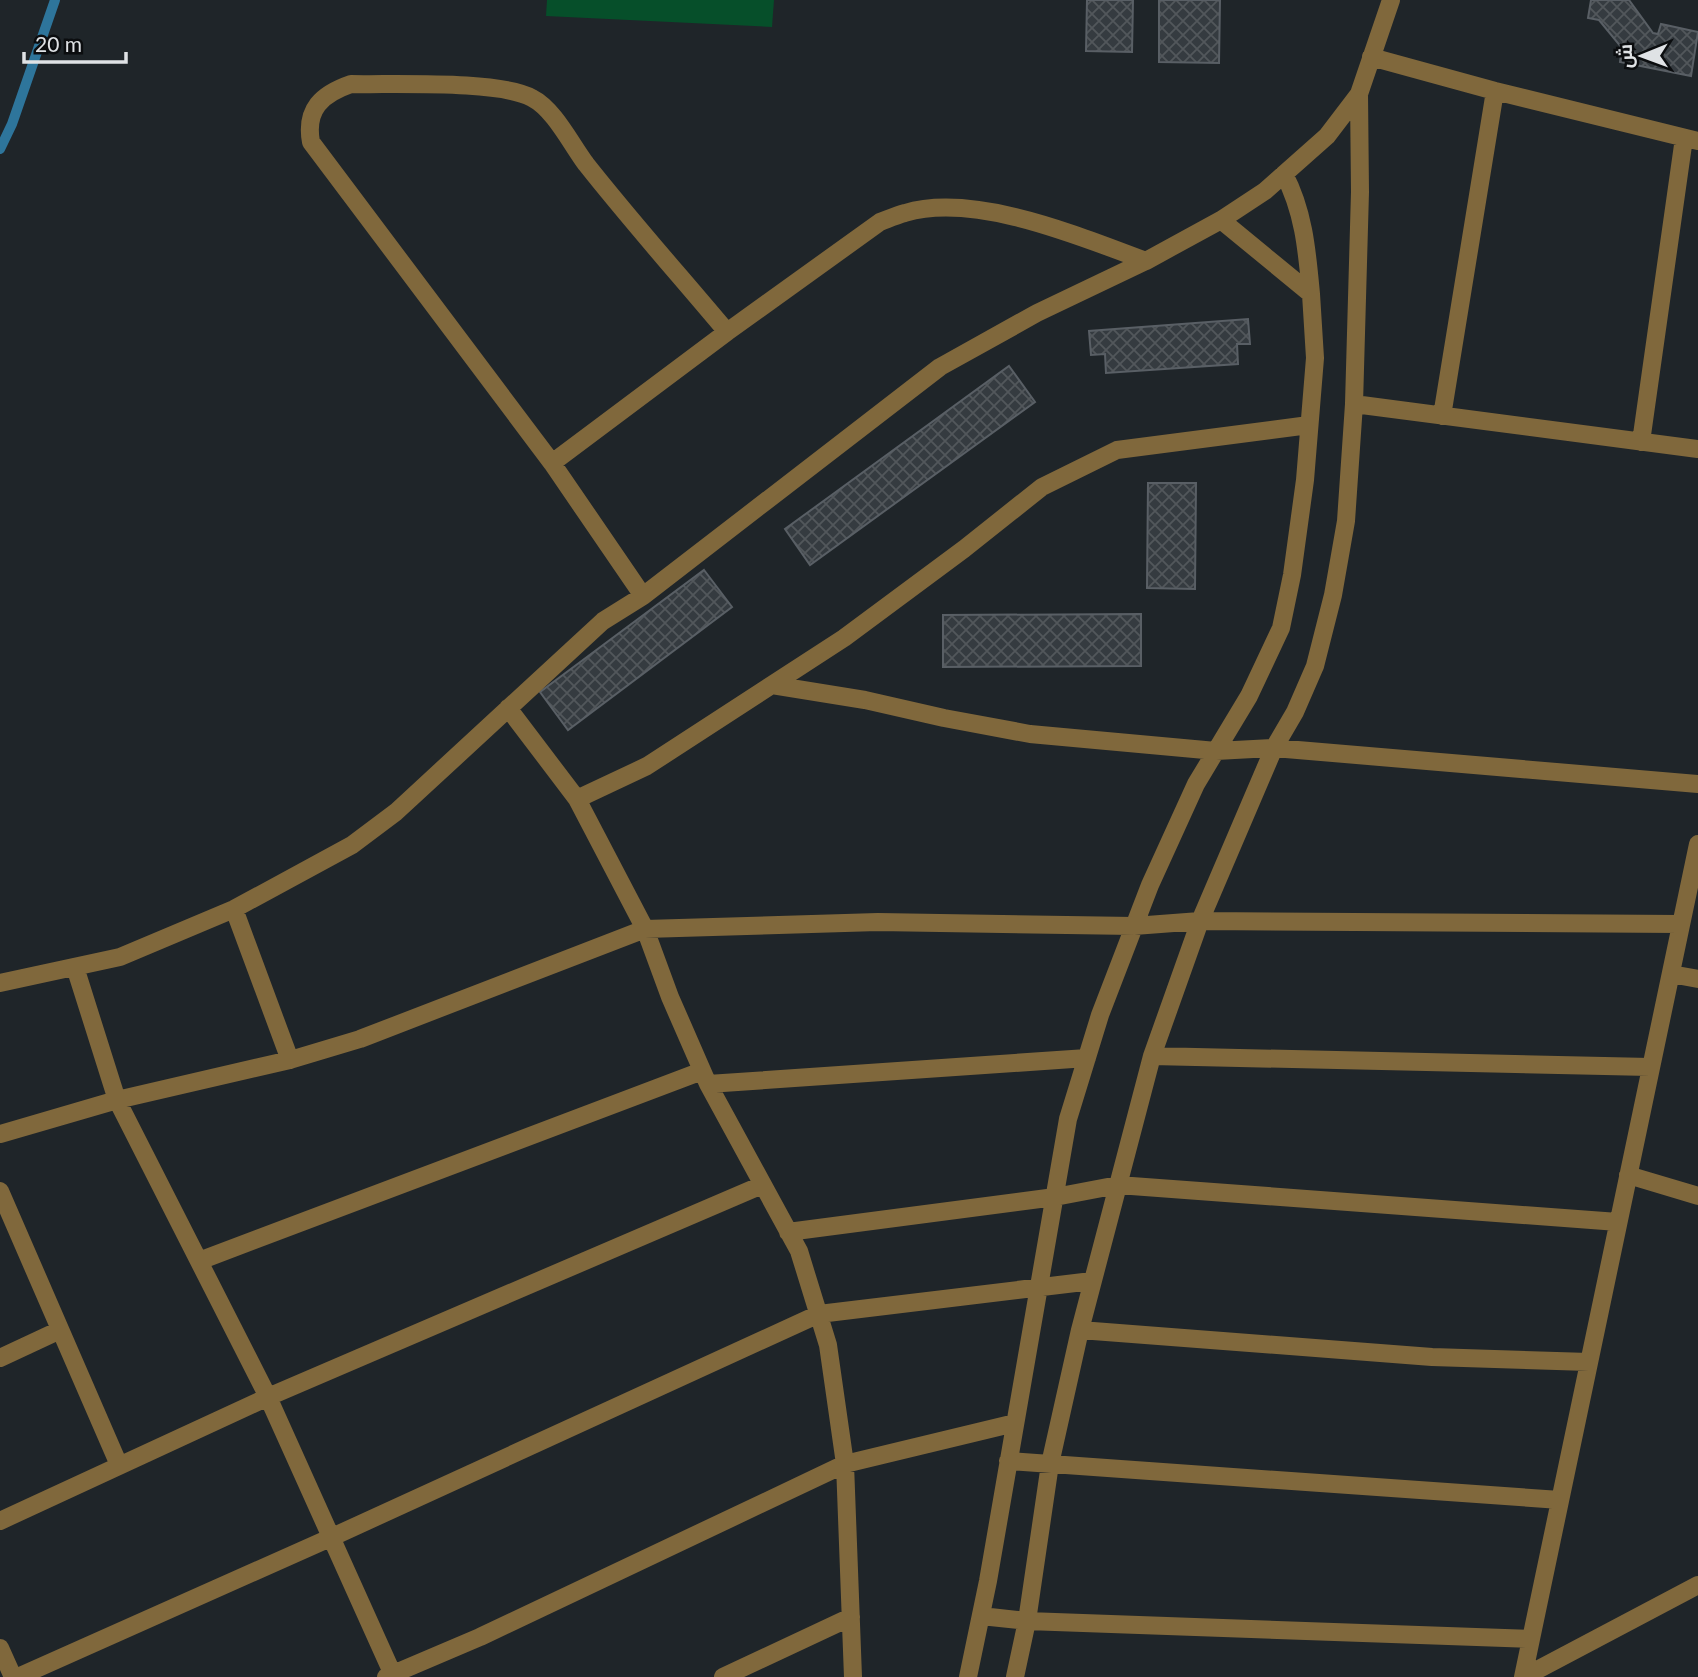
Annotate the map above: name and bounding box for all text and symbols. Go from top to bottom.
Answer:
scale bar [24,21,126,65]
north arrow [1607,21,1677,91]
text: 20 m [35,31,82,56]
text: ش [1613,44,1637,69]

